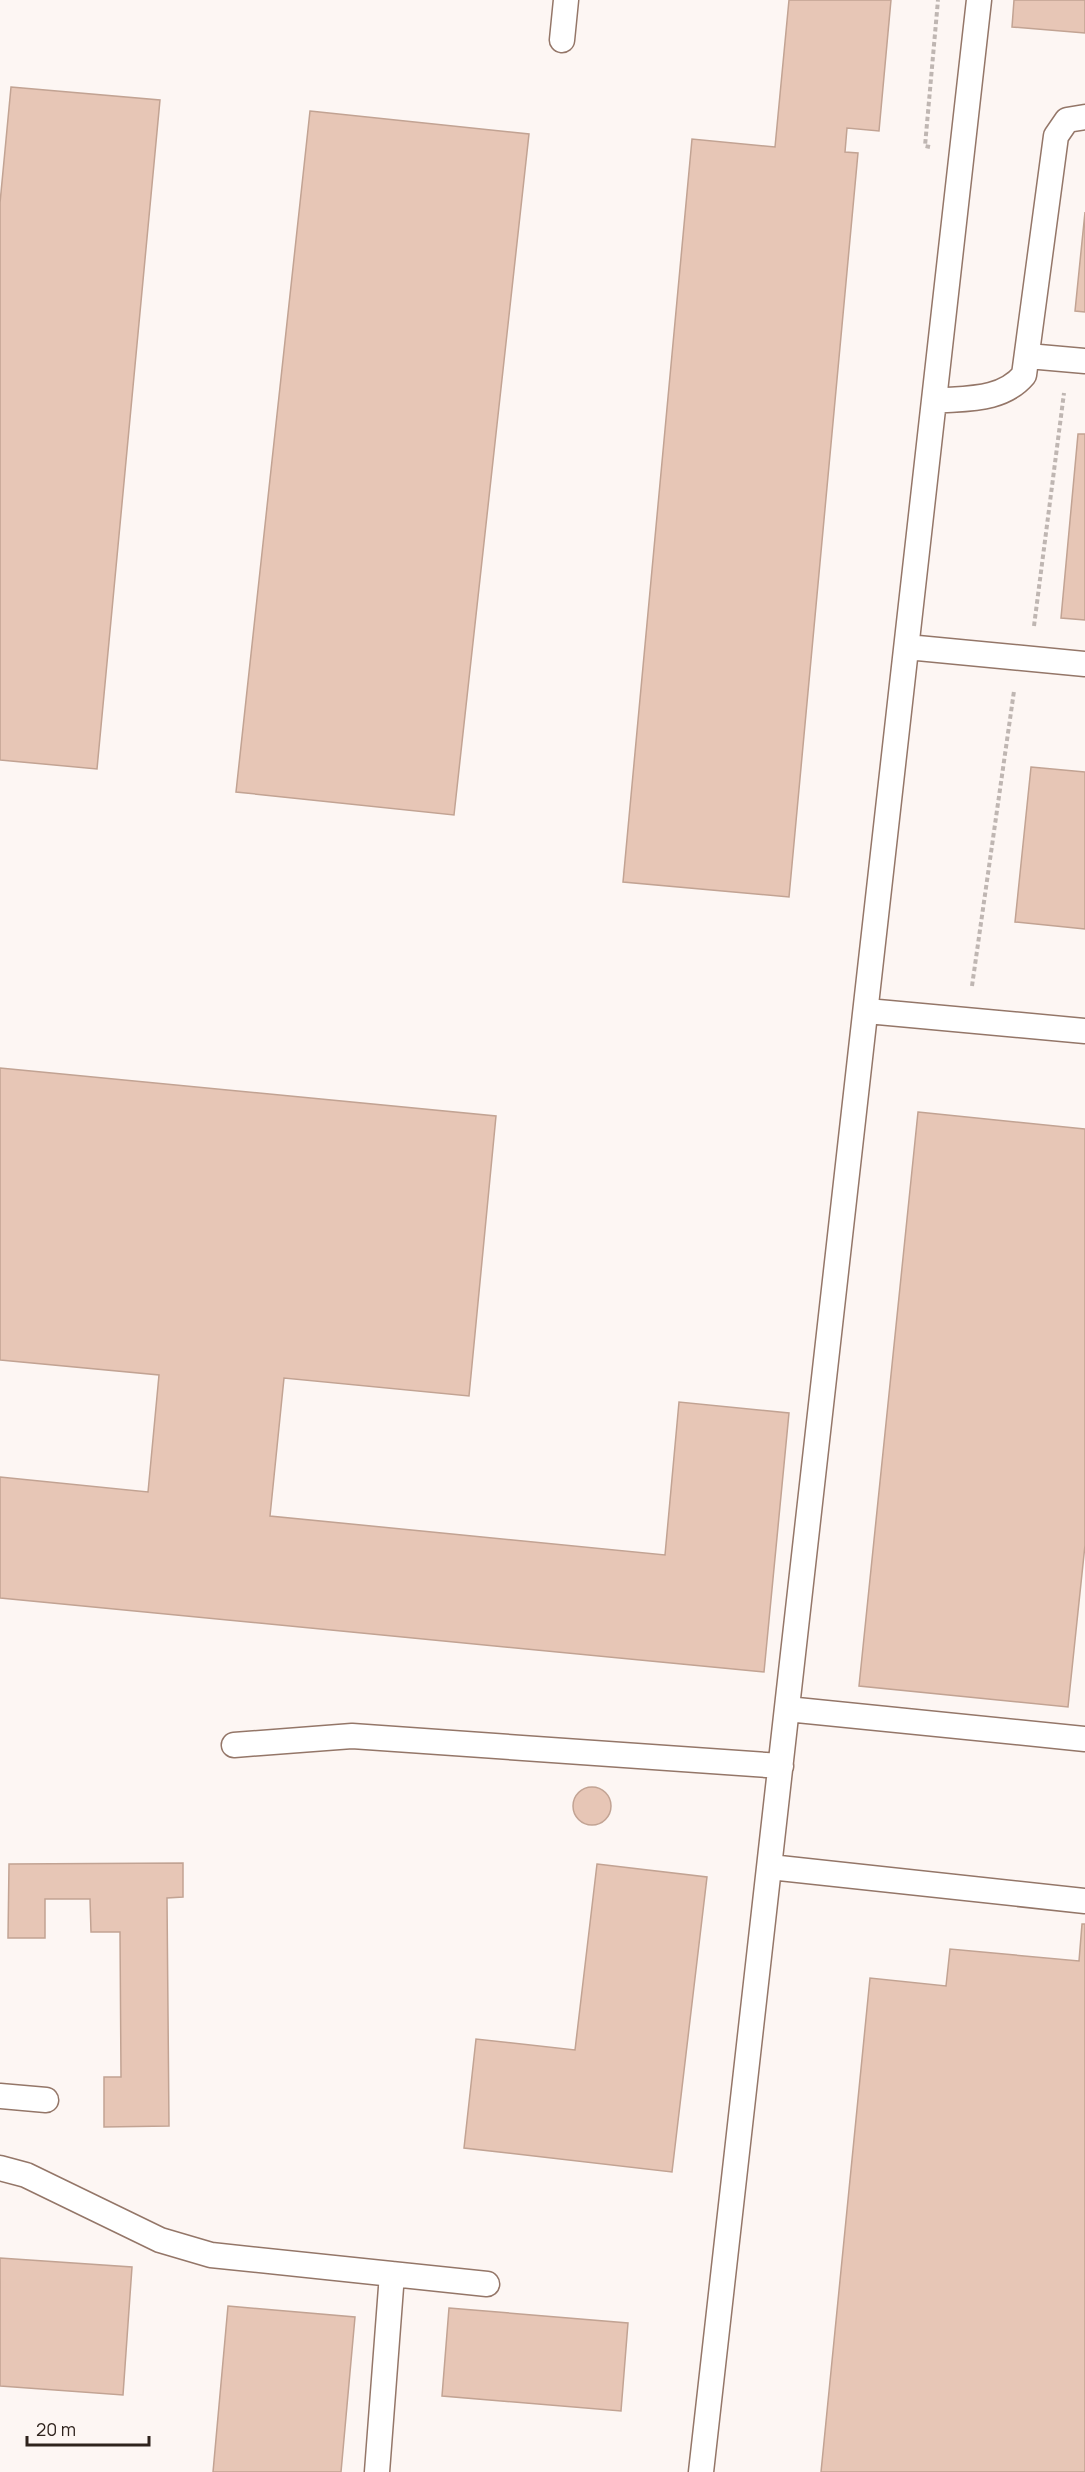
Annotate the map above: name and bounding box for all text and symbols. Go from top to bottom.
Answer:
scale bar [27,2409,148,2447]
text: 20 m [36,2417,76,2441]

